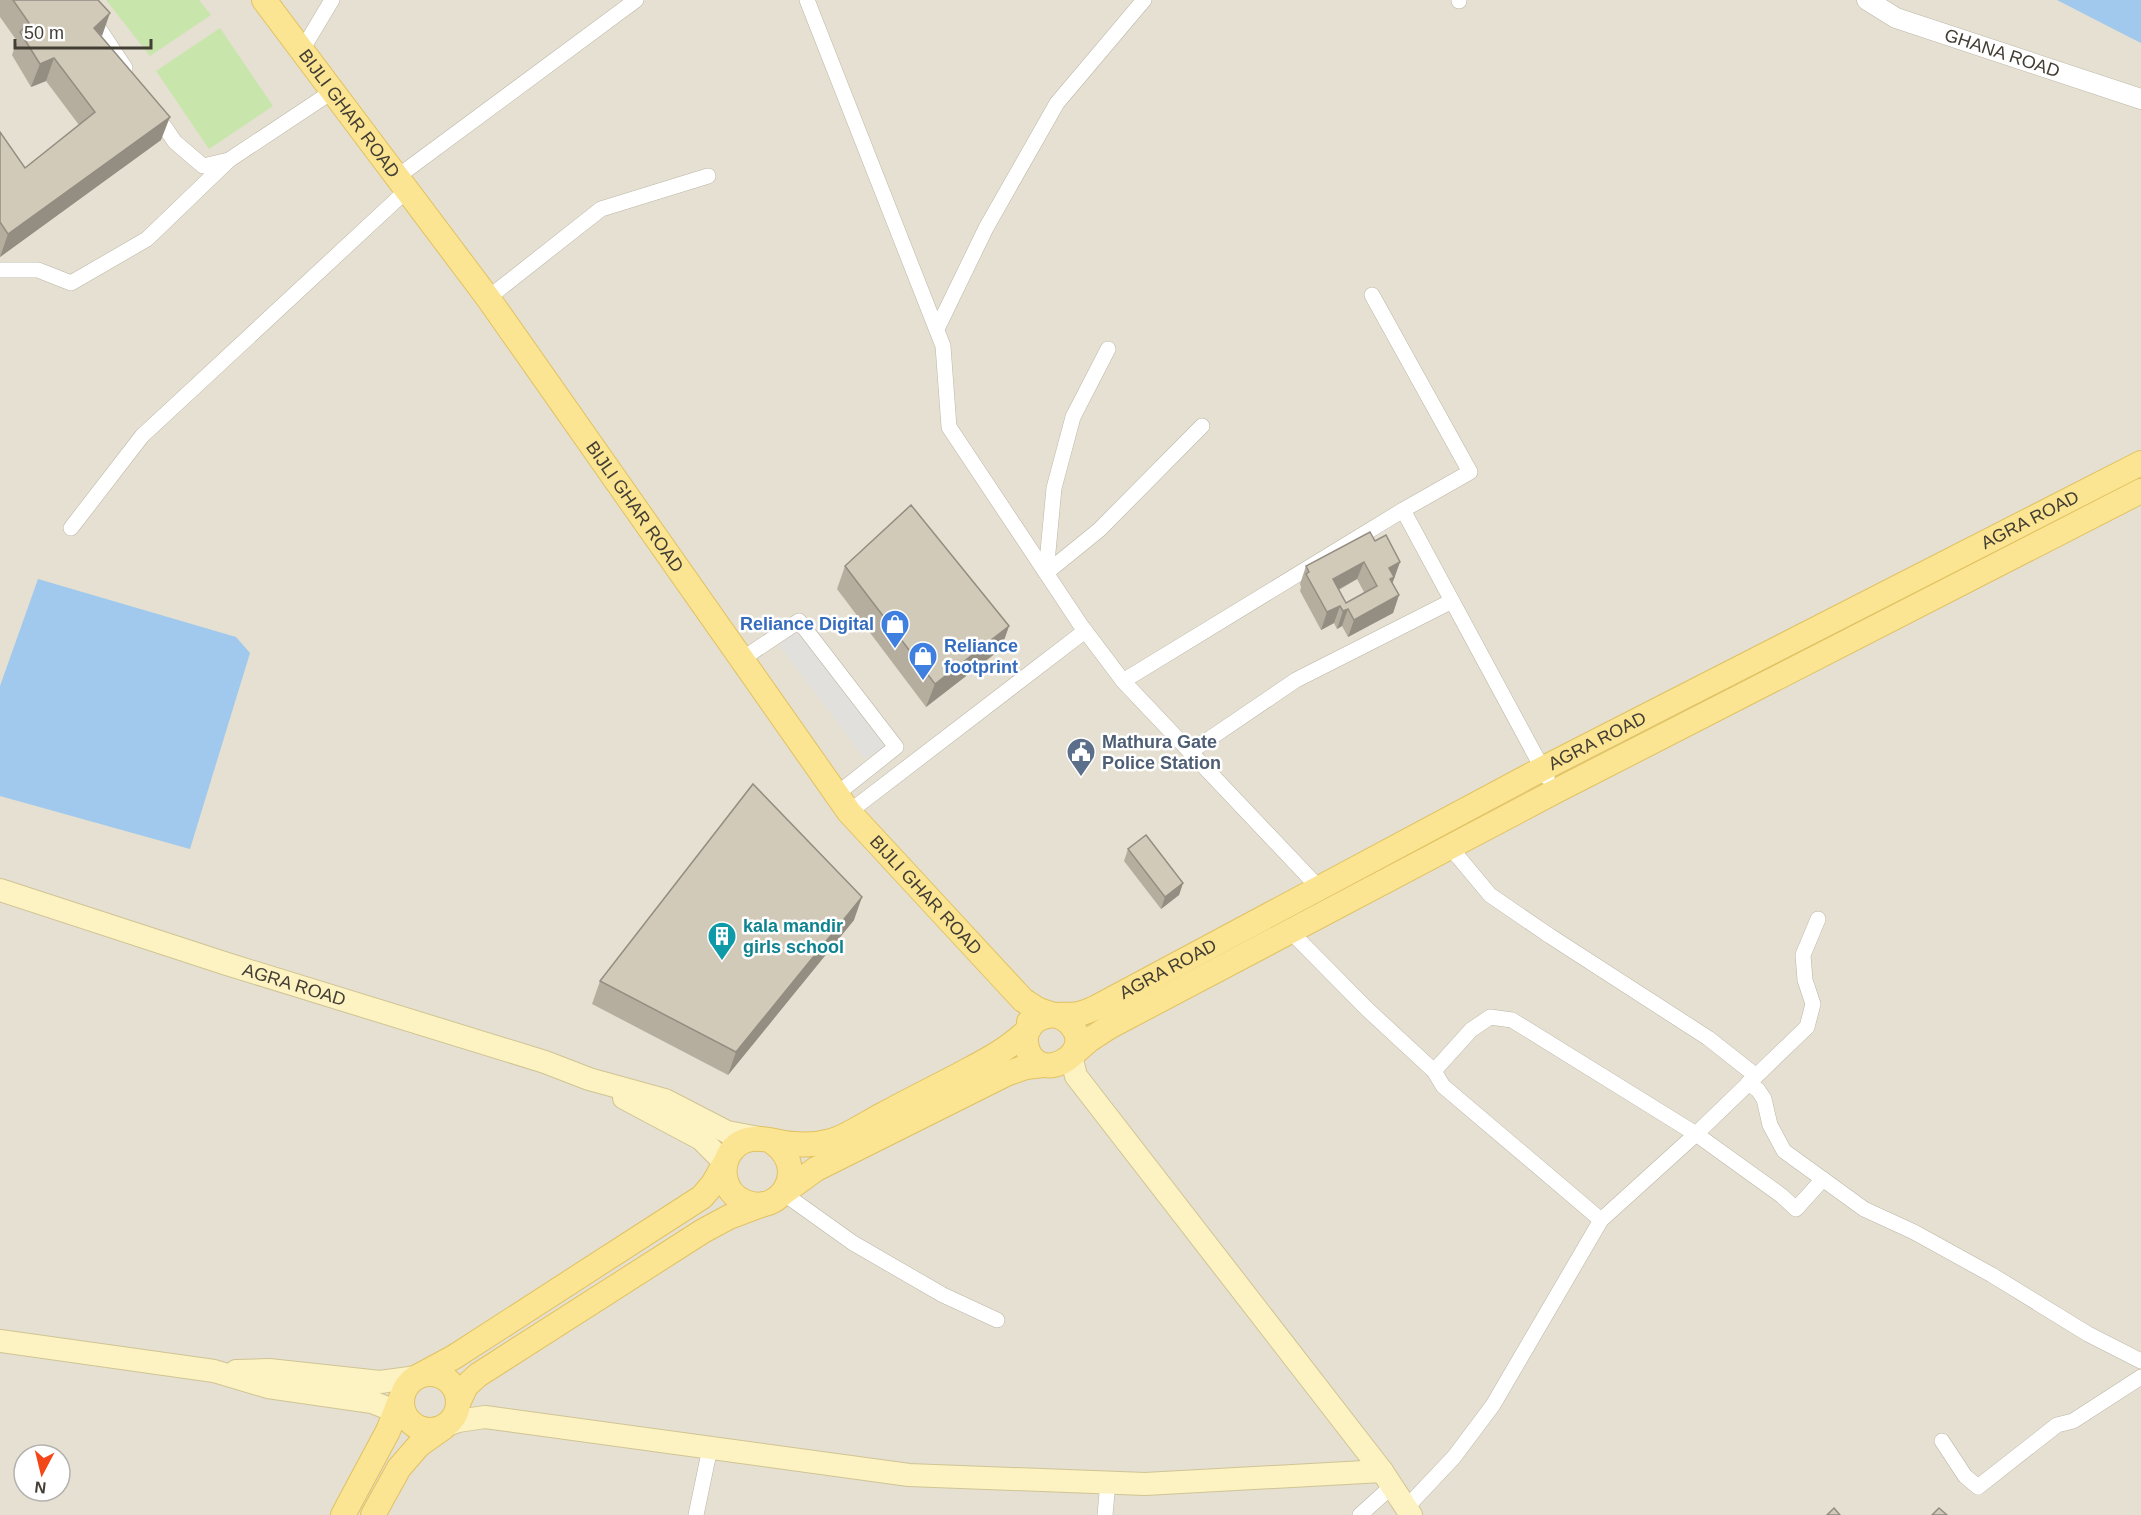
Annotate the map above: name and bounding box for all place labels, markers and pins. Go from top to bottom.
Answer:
shop icon: Reliance Digital [879,608,911,650]
place label: Reliance Digital [740,614,874,634]
place label: Reliance footprint [944,636,1018,677]
shop icon: Reliance footprint [907,640,939,682]
place label: Mathura Gate Police Station [1102,732,1221,773]
public building icon: Mathura Gate Police Station [1065,736,1097,778]
place label: kala mandir girls school [743,916,844,957]
building icon: kala mandir girls school [706,920,738,962]

